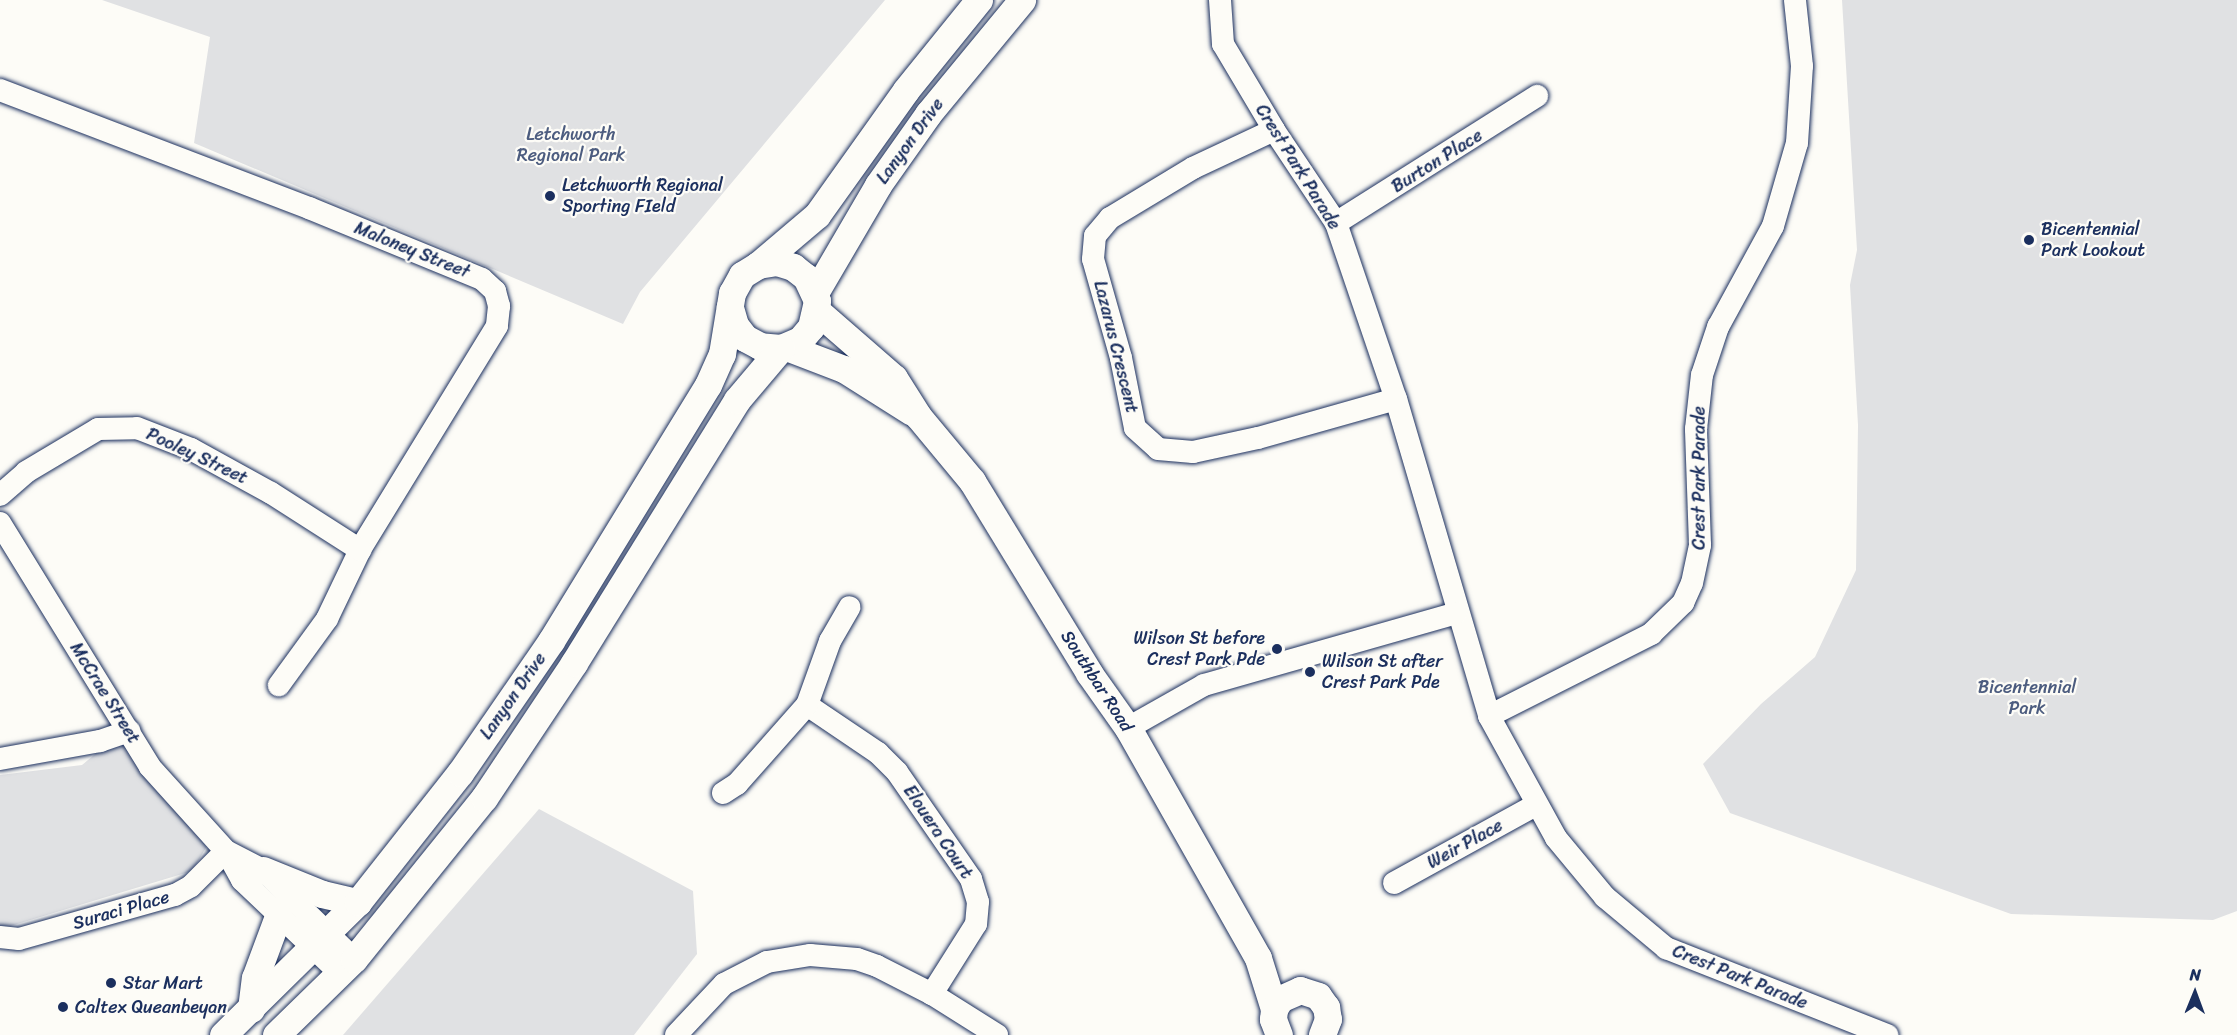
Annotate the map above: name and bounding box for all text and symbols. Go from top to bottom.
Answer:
street label: Lanyon Drive [872,94,948,188]
street label: Crest Park Parade [1251,100,1345,234]
park label: Letchworth Regional Park [517,124,625,166]
street label: Burton Place [1388,125,1486,197]
place label: Letchworth Regional Sporting FIeld [562,175,723,218]
marker: Letchworth Regional Sporting FIeld [543,189,557,203]
street label: Maloney Street [351,217,473,283]
place label: Bicentennial Park Lookout [2041,219,2145,262]
marker: Bicentennial Park Lookout [2022,233,2036,247]
street label: Lazarus Crescent [1089,278,1143,416]
street label: Crest Park Parade [1688,406,1710,550]
street label: Pooley Street [143,423,251,489]
street label: Southbar Road [1056,626,1138,736]
place label: Wilson St before Crest Park Pde [1133,628,1265,670]
street label: McCrae Street [65,637,145,749]
marker: Wilson St before Crest Park Pde [1270,642,1284,656]
street label: Lanyon Drive [475,649,551,743]
place label: Wilson St after Crest Park Pde [1322,651,1443,694]
marker: Wilson St after Crest Park Pde [1303,665,1317,679]
park label: Bicentennial Park [1978,677,2076,720]
street label: Elouera Court [899,781,977,883]
street label: Weir Place [1423,814,1507,874]
street label: Suraci Place [70,886,172,934]
street label: Crest Park Parade [1669,940,1811,1014]
text: N [2190,960,2201,989]
north arrow [2165,963,2225,1023]
place label: Star Mart [123,972,202,994]
marker: Star Mart [104,976,118,990]
place label: Caltex Queanbeyan [75,996,228,1018]
marker: Caltex Queanbeyan [56,1000,70,1014]

